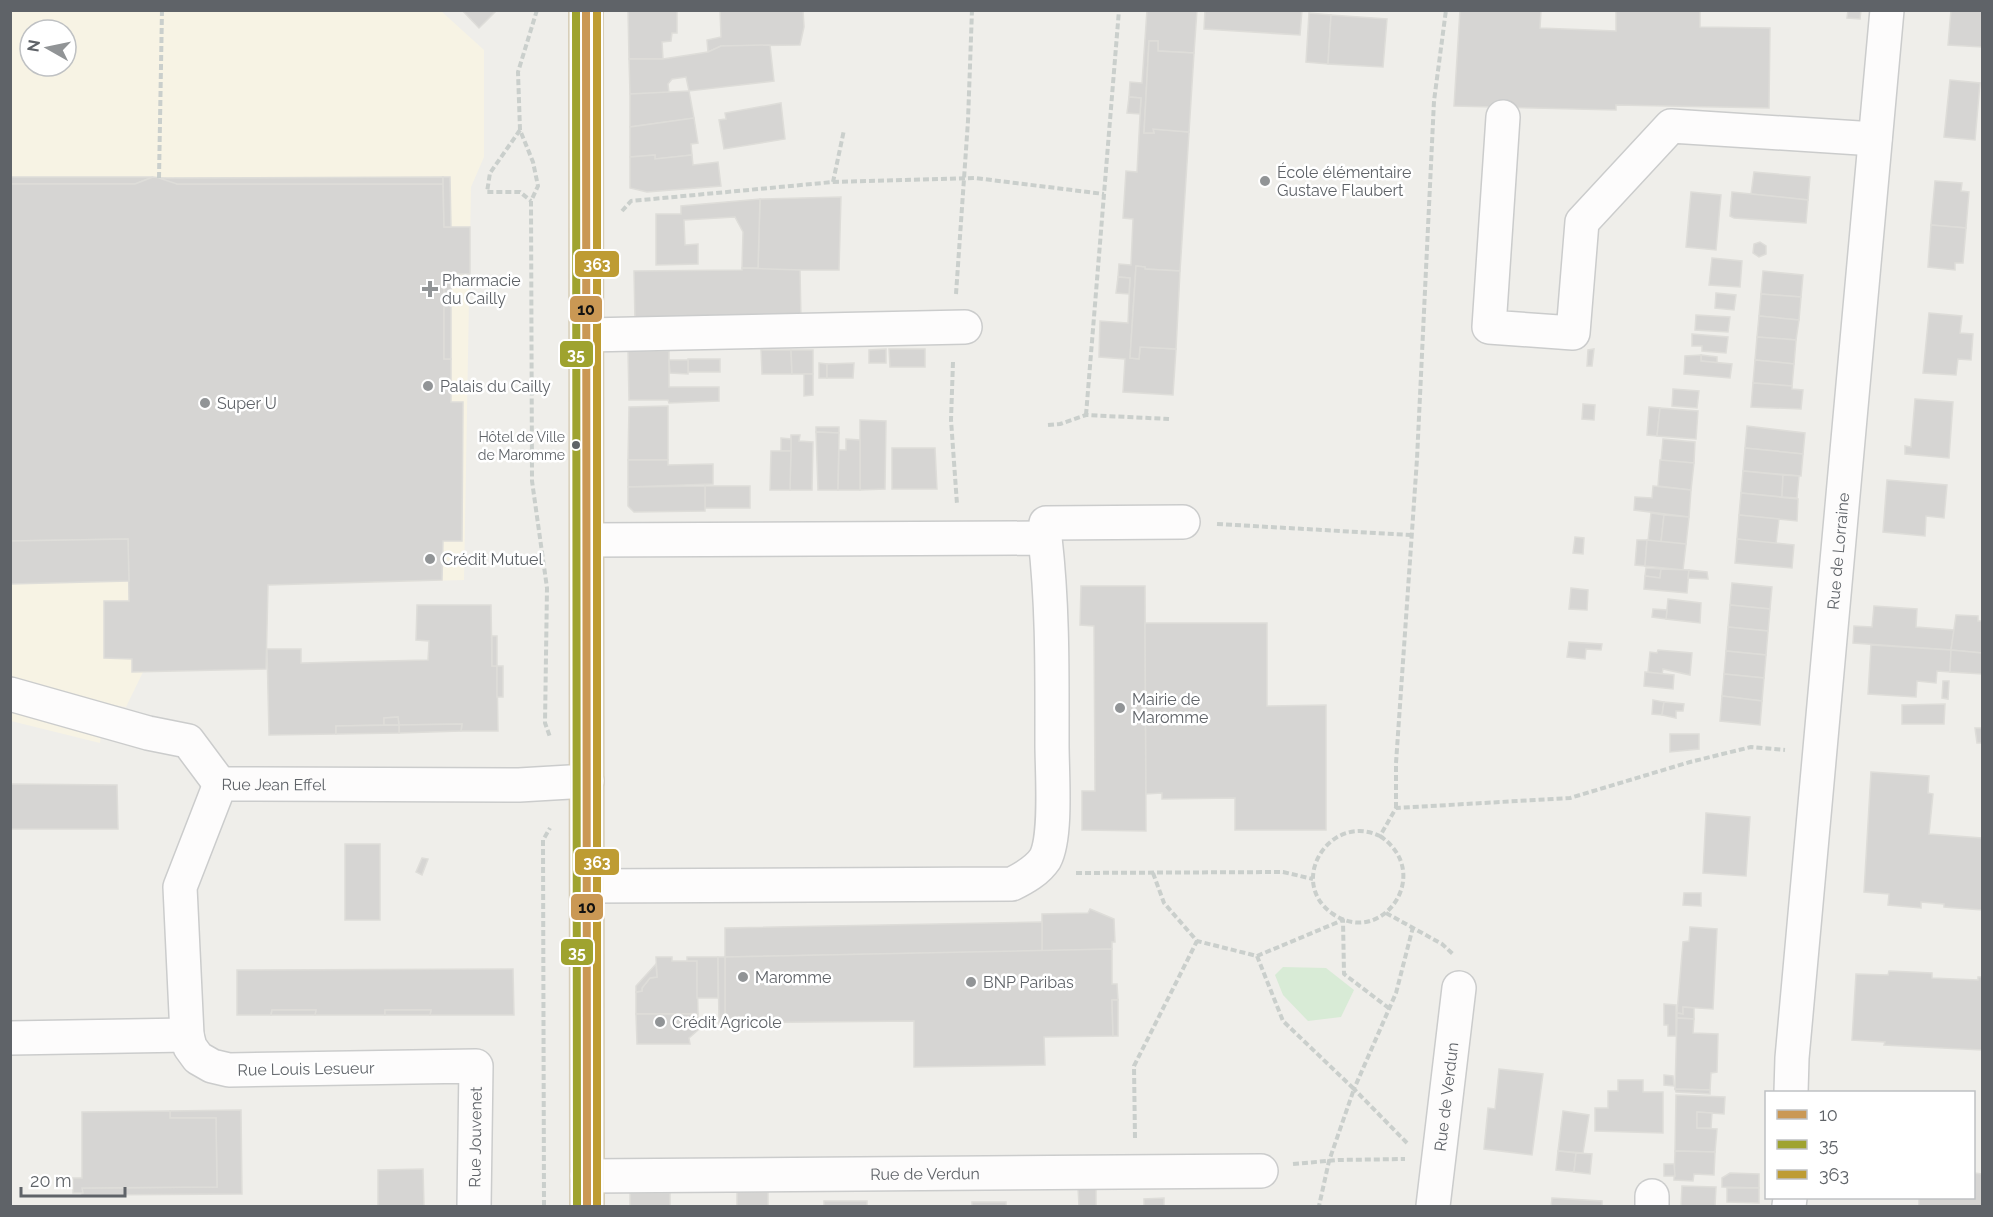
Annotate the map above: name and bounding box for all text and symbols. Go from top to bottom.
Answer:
north arrow [18,18,78,78]
text: N [23,38,44,53]
place label: École élémentaire Gustave Flaubert [1277,162,1411,200]
marker: École élémentaire Gustave Flaubert [1258,174,1272,188]
line badge: 363 [574,250,620,278]
text: 363 [583,255,611,274]
place label: Pharmacie du Cailly [442,271,521,308]
marker: Pharmacie du Cailly [423,282,437,296]
line badge: 10 [569,295,603,323]
text: 10 [577,300,595,319]
line badge: 35 [559,340,594,368]
text: 35 [567,345,585,364]
place label: Palais du Cailly [440,377,551,396]
marker: Palais du Cailly [421,379,435,393]
place label: Super U [217,394,277,413]
marker: Super U [198,396,212,410]
place label: Hôtel de Ville de Maromme [478,429,565,463]
marker: Hôtel de Ville de Maromme [570,439,582,451]
street label: Rue de Lorraine [1823,492,1853,611]
place label: Crédit Mutuel [442,550,543,569]
marker: Crédit Mutuel [423,552,437,566]
place label: Mairie de Maromme [1132,690,1208,727]
marker: Mairie de Maromme [1113,701,1127,715]
street label: Rue Jean Effel [221,775,327,794]
line badge: 363 [574,848,620,876]
text: 363 [583,853,611,872]
line badge: 10 [570,893,604,921]
text: 10 [578,898,596,917]
line badge: 35 [560,938,594,966]
text: 35 [568,943,586,962]
place label: Maromme [755,968,831,987]
marker: Maromme [736,970,750,984]
place label: BNP Paribas [983,973,1074,992]
marker: BNP Paribas [964,975,978,989]
place label: Crédit Agricole [672,1013,782,1032]
marker: Crédit Agricole [653,1015,667,1029]
street label: Rue de Verdun [1430,1041,1462,1152]
street label: Rue Louis Lesueur [237,1058,375,1080]
street label: Rue Jouvenet [465,1086,485,1188]
legend [1765,1091,1975,1199]
text: 10 [1819,1104,1838,1125]
text: 35 [1819,1134,1839,1155]
scale bar [21,1160,124,1198]
street label: Rue de Verdun [870,1164,980,1183]
text: 363 [1819,1164,1849,1185]
text: 20 m [30,1170,72,1191]

